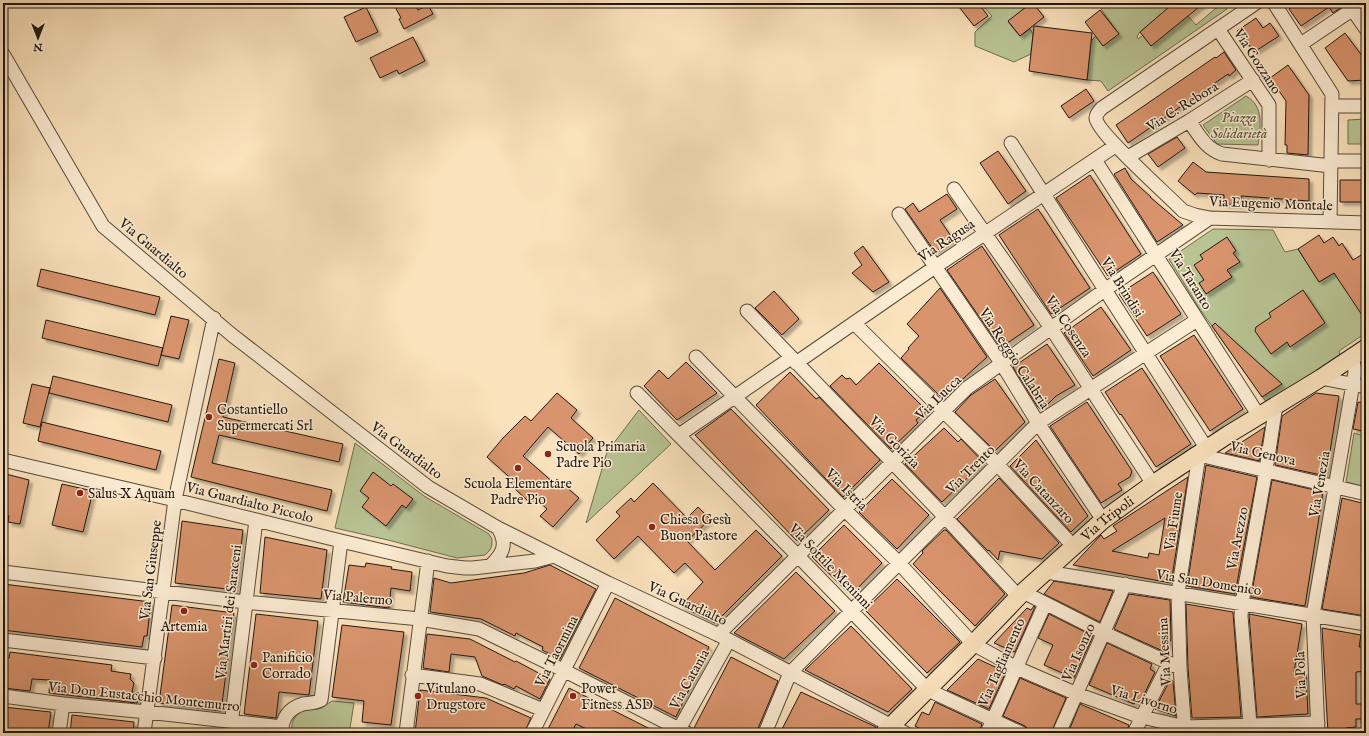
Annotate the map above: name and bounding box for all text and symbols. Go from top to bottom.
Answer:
north arrow [18,18,58,58]
street label: Via Gozzano [1229,24,1285,98]
text: N [33,40,44,54]
street label: Via C. Rebora [1142,77,1223,137]
park label: Piazza Solidarietà [1211,109,1267,143]
street label: Via Eugenio Montale [1208,193,1334,215]
street label: Via Guardialto [114,214,192,283]
street label: Via Ragusa [914,215,979,267]
street label: Via Taranto [1164,245,1216,314]
street label: Via Brindisi [1096,253,1148,321]
street label: Via Cosenza [1040,291,1096,362]
street label: Via Reggio Calabria [974,304,1054,413]
street label: Via Lucca [911,371,966,425]
place label: Costantiello Supermercati Srl [217,401,313,435]
marker: Costantiello Supermercati Srl [204,412,214,422]
street label: Via Gorizia [864,412,924,473]
street label: Via Guardialto [366,417,446,484]
street label: Via Genova [1227,437,1298,470]
place label: Scuola Primaria Padre Pio [556,438,647,472]
street label: Via Trento [942,441,999,499]
marker: Scuola Primaria Padre Pio [543,449,553,459]
street label: Via Venezia [1305,449,1335,520]
street label: Via Catanzaro [1008,455,1078,528]
marker: Scuola Elementare Padre Pio [513,463,523,473]
street label: Via Istria [821,464,872,515]
place label: Scuola Elementare Padre Pio [464,475,572,509]
street label: Via Guardialto Piccolo [183,478,316,528]
place label: Salus X Aquam [88,485,175,503]
marker: Salus X Aquam [75,488,85,498]
street label: Via Fiume [1160,490,1188,553]
street label: Via Tripoli [1077,492,1138,546]
street label: Via Arezzo [1223,505,1253,572]
place label: Chiesa Gesù Buon Pastore [660,511,738,545]
street label: Via San Giuseppe [136,518,166,622]
street label: Via Sottile Meninni [784,519,876,614]
marker: Chiesa Gesù Buon Pastore [647,522,657,532]
street label: Via Martiri dei Saraceni [212,543,246,682]
street label: Via San Domenico [1154,566,1263,600]
street label: Via Guardialto [644,577,730,630]
street label: Via Palermo [321,586,394,610]
marker: Artemia [179,606,189,616]
street label: Via Taormina [531,612,583,691]
street label: Via Tagliamento [974,615,1030,711]
street label: Via Messina [1154,616,1176,688]
place label: Artemia [160,618,208,636]
street label: Via Isonzo [1058,620,1100,685]
street label: Via Catania [665,645,714,714]
place label: Panificio Corrado [262,649,313,683]
street label: Via Pola [1291,650,1311,700]
marker: Panificio Corrado [249,660,259,670]
street label: Via Don Eustacchio Montemurro [46,678,241,716]
place label: Vitulano Drugstore [425,680,487,714]
place label: Power Fitness ASD [581,680,653,714]
street label: Via Livorno [1107,681,1180,719]
marker: Vitulano Drugstore [413,691,423,701]
marker: Power Fitness ASD [568,691,578,701]

